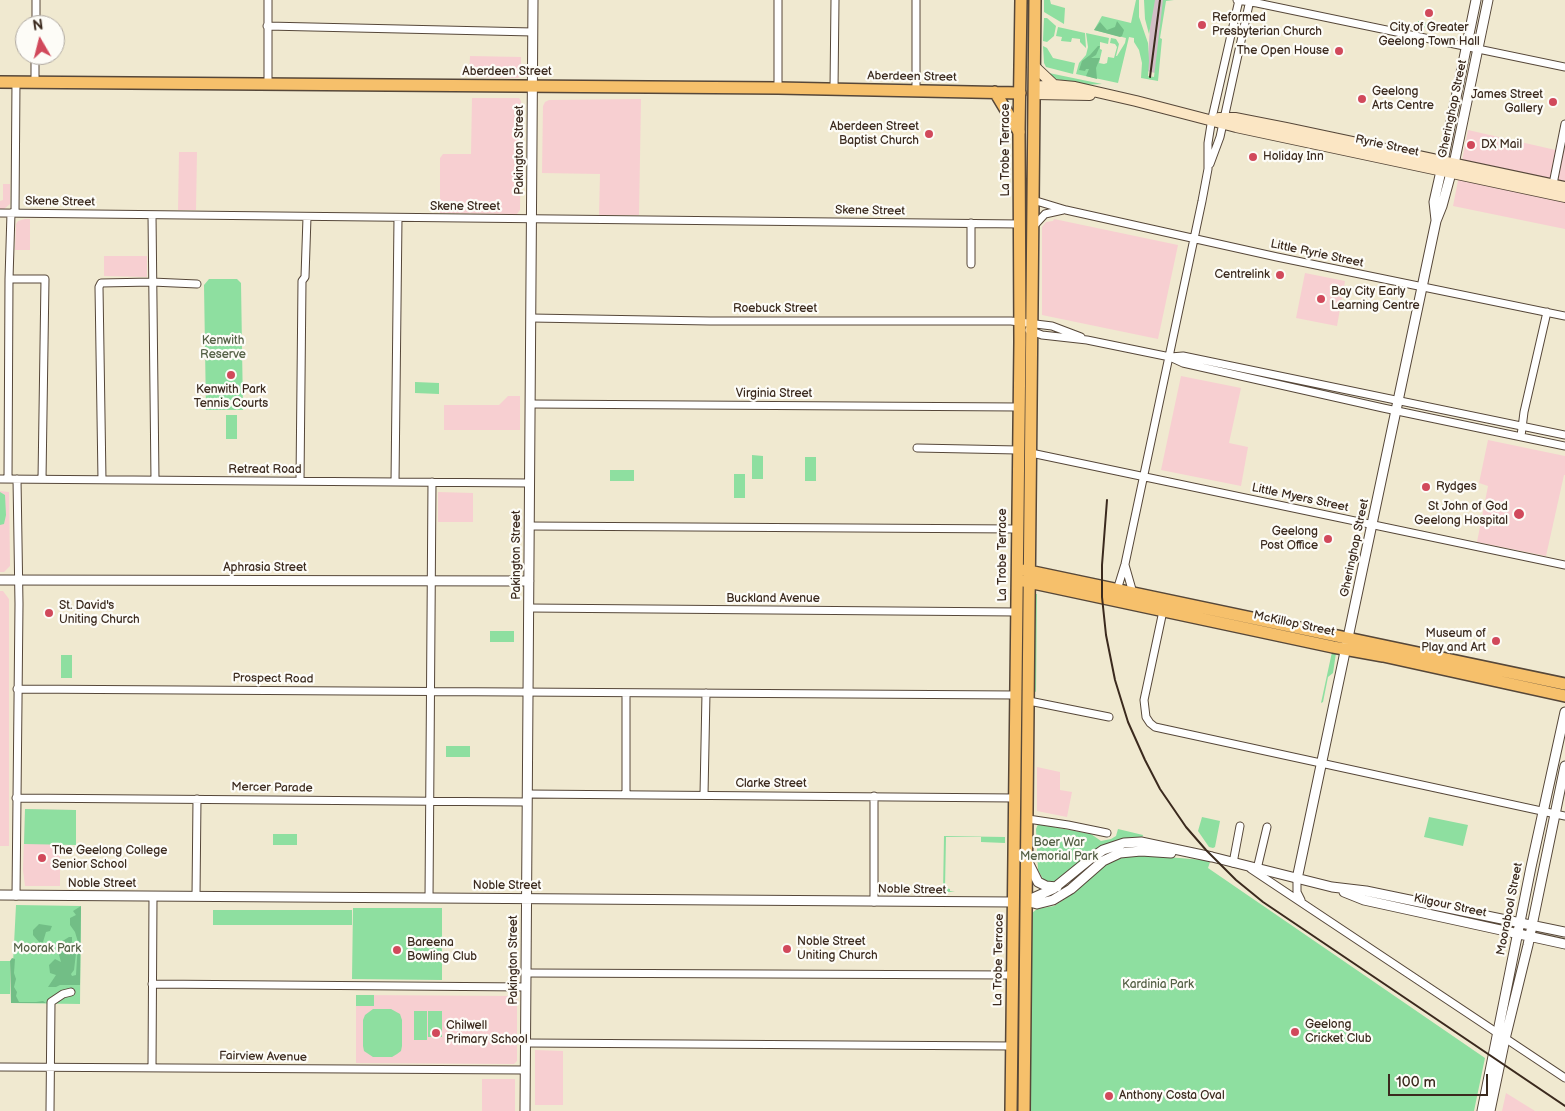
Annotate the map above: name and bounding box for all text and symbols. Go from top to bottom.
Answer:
marker: City of Greater Geelong Town Hall [1423,7,1435,19]
place label: Reformed Presbyterian Church [1212,11,1322,39]
north arrow [15,15,65,65]
text: N [32,16,44,35]
marker: Reformed Presbyterian Church [1196,19,1208,31]
place label: City of Greater Geelong Town Hall [1378,21,1480,49]
place label: The Open House [1237,44,1329,58]
marker: The Open House [1333,45,1345,57]
street label: Gheringhap Street [1436,59,1470,159]
street label: Aberdeen Street [462,65,552,79]
street label: Aberdeen Street [867,69,957,85]
place label: Geelong Arts Centre [1372,85,1434,113]
place label: James Street Gallery [1471,88,1543,116]
marker: Geelong Arts Centre [1356,93,1368,105]
marker: James Street Gallery [1547,96,1559,108]
street label: La Trobe Terrace [999,104,1013,196]
street label: Pakington Street [513,105,527,195]
place label: Aberdeen Street Baptist Church [830,120,919,148]
marker: Aberdeen Street Baptist Church [923,128,935,140]
street label: Ryrie Street [1354,132,1420,160]
place label: DX Mail [1481,138,1522,152]
marker: DX Mail [1465,139,1477,151]
place label: Holiday Inn [1263,150,1324,164]
marker: Holiday Inn [1247,151,1259,163]
street label: Skene Street [25,194,95,210]
street label: Skene Street [430,200,500,214]
street label: Skene Street [835,203,905,219]
street label: Little Ryrie Street [1269,237,1365,271]
place label: Centrelink [1215,268,1270,282]
marker: Centrelink [1274,269,1286,281]
place label: Bay City Early Learning Centre [1331,285,1420,313]
marker: Bay City Early Learning Centre [1315,293,1327,305]
street label: Roebuck Street [733,302,817,316]
park label: Kenwith Reserve [200,334,246,362]
marker: Kenwith Park Tennis Courts [225,369,237,381]
place label: Kenwith Park Tennis Courts [194,383,268,411]
street label: Virginia Street [736,387,812,401]
street label: Retreat Road [228,463,302,477]
place label: Rydges [1436,480,1477,494]
street label: Little Myers Street [1250,481,1350,515]
marker: Rydges [1420,481,1432,493]
street label: Gheringhap Street [1338,498,1372,598]
place label: St John of God Geelong Hospital [1414,500,1508,528]
marker: St John of God Geelong Hospital [1512,507,1526,521]
street label: La Trobe Terrace [996,509,1010,601]
street label: Pakington Street [510,510,524,600]
place label: Geelong Post Office [1260,525,1318,553]
marker: Geelong Post Office [1322,533,1334,545]
street label: Aphrasia Street [223,561,307,575]
street label: Buckland Avenue [726,592,820,606]
place label: St. David's Uniting Church [59,599,140,627]
marker: St. David's Uniting Church [43,607,55,619]
street label: McKillop Street [1252,608,1336,640]
place label: Museum of Play and Art [1421,627,1486,655]
marker: Museum of Play and Art [1490,635,1502,647]
street label: Prospect Road [232,671,314,687]
street label: Clarke Street [735,777,807,791]
street label: Mercer Parade [231,780,313,796]
park label: Boer War Memorial Park [1020,836,1098,864]
place label: The Geelong College Senior School [52,844,167,872]
marker: The Geelong College Senior School [36,852,48,864]
street label: Moorabool Street [1494,861,1526,957]
street label: Noble Street [68,877,136,891]
street label: Noble Street [473,879,541,893]
street label: Noble Street [878,882,946,898]
street label: Kilgour Street [1412,891,1488,921]
street label: La Trobe Terrace [991,913,1007,1007]
street label: Pakington Street [507,915,521,1005]
place label: Noble Street Uniting Church [797,935,878,963]
place label: Bareena Bowling Club [407,936,477,964]
park label: Moorak Park [13,942,81,956]
marker: Noble Street Uniting Church [781,943,793,955]
marker: Bareena Bowling Club [391,944,403,956]
park label: Kardinia Park [1122,978,1194,992]
place label: Geelong Cricket Club [1305,1018,1371,1046]
place label: Chilwell Primary School [446,1019,528,1047]
marker: Geelong Cricket Club [1289,1026,1301,1038]
marker: Chilwell Primary School [430,1027,442,1039]
street label: Fairview Avenue [219,1049,307,1065]
scale bar [1390,1064,1490,1096]
text: 100 m [1396,1073,1436,1092]
place label: Anthony Costa Oval [1119,1089,1225,1103]
marker: Anthony Costa Oval [1103,1090,1115,1102]

